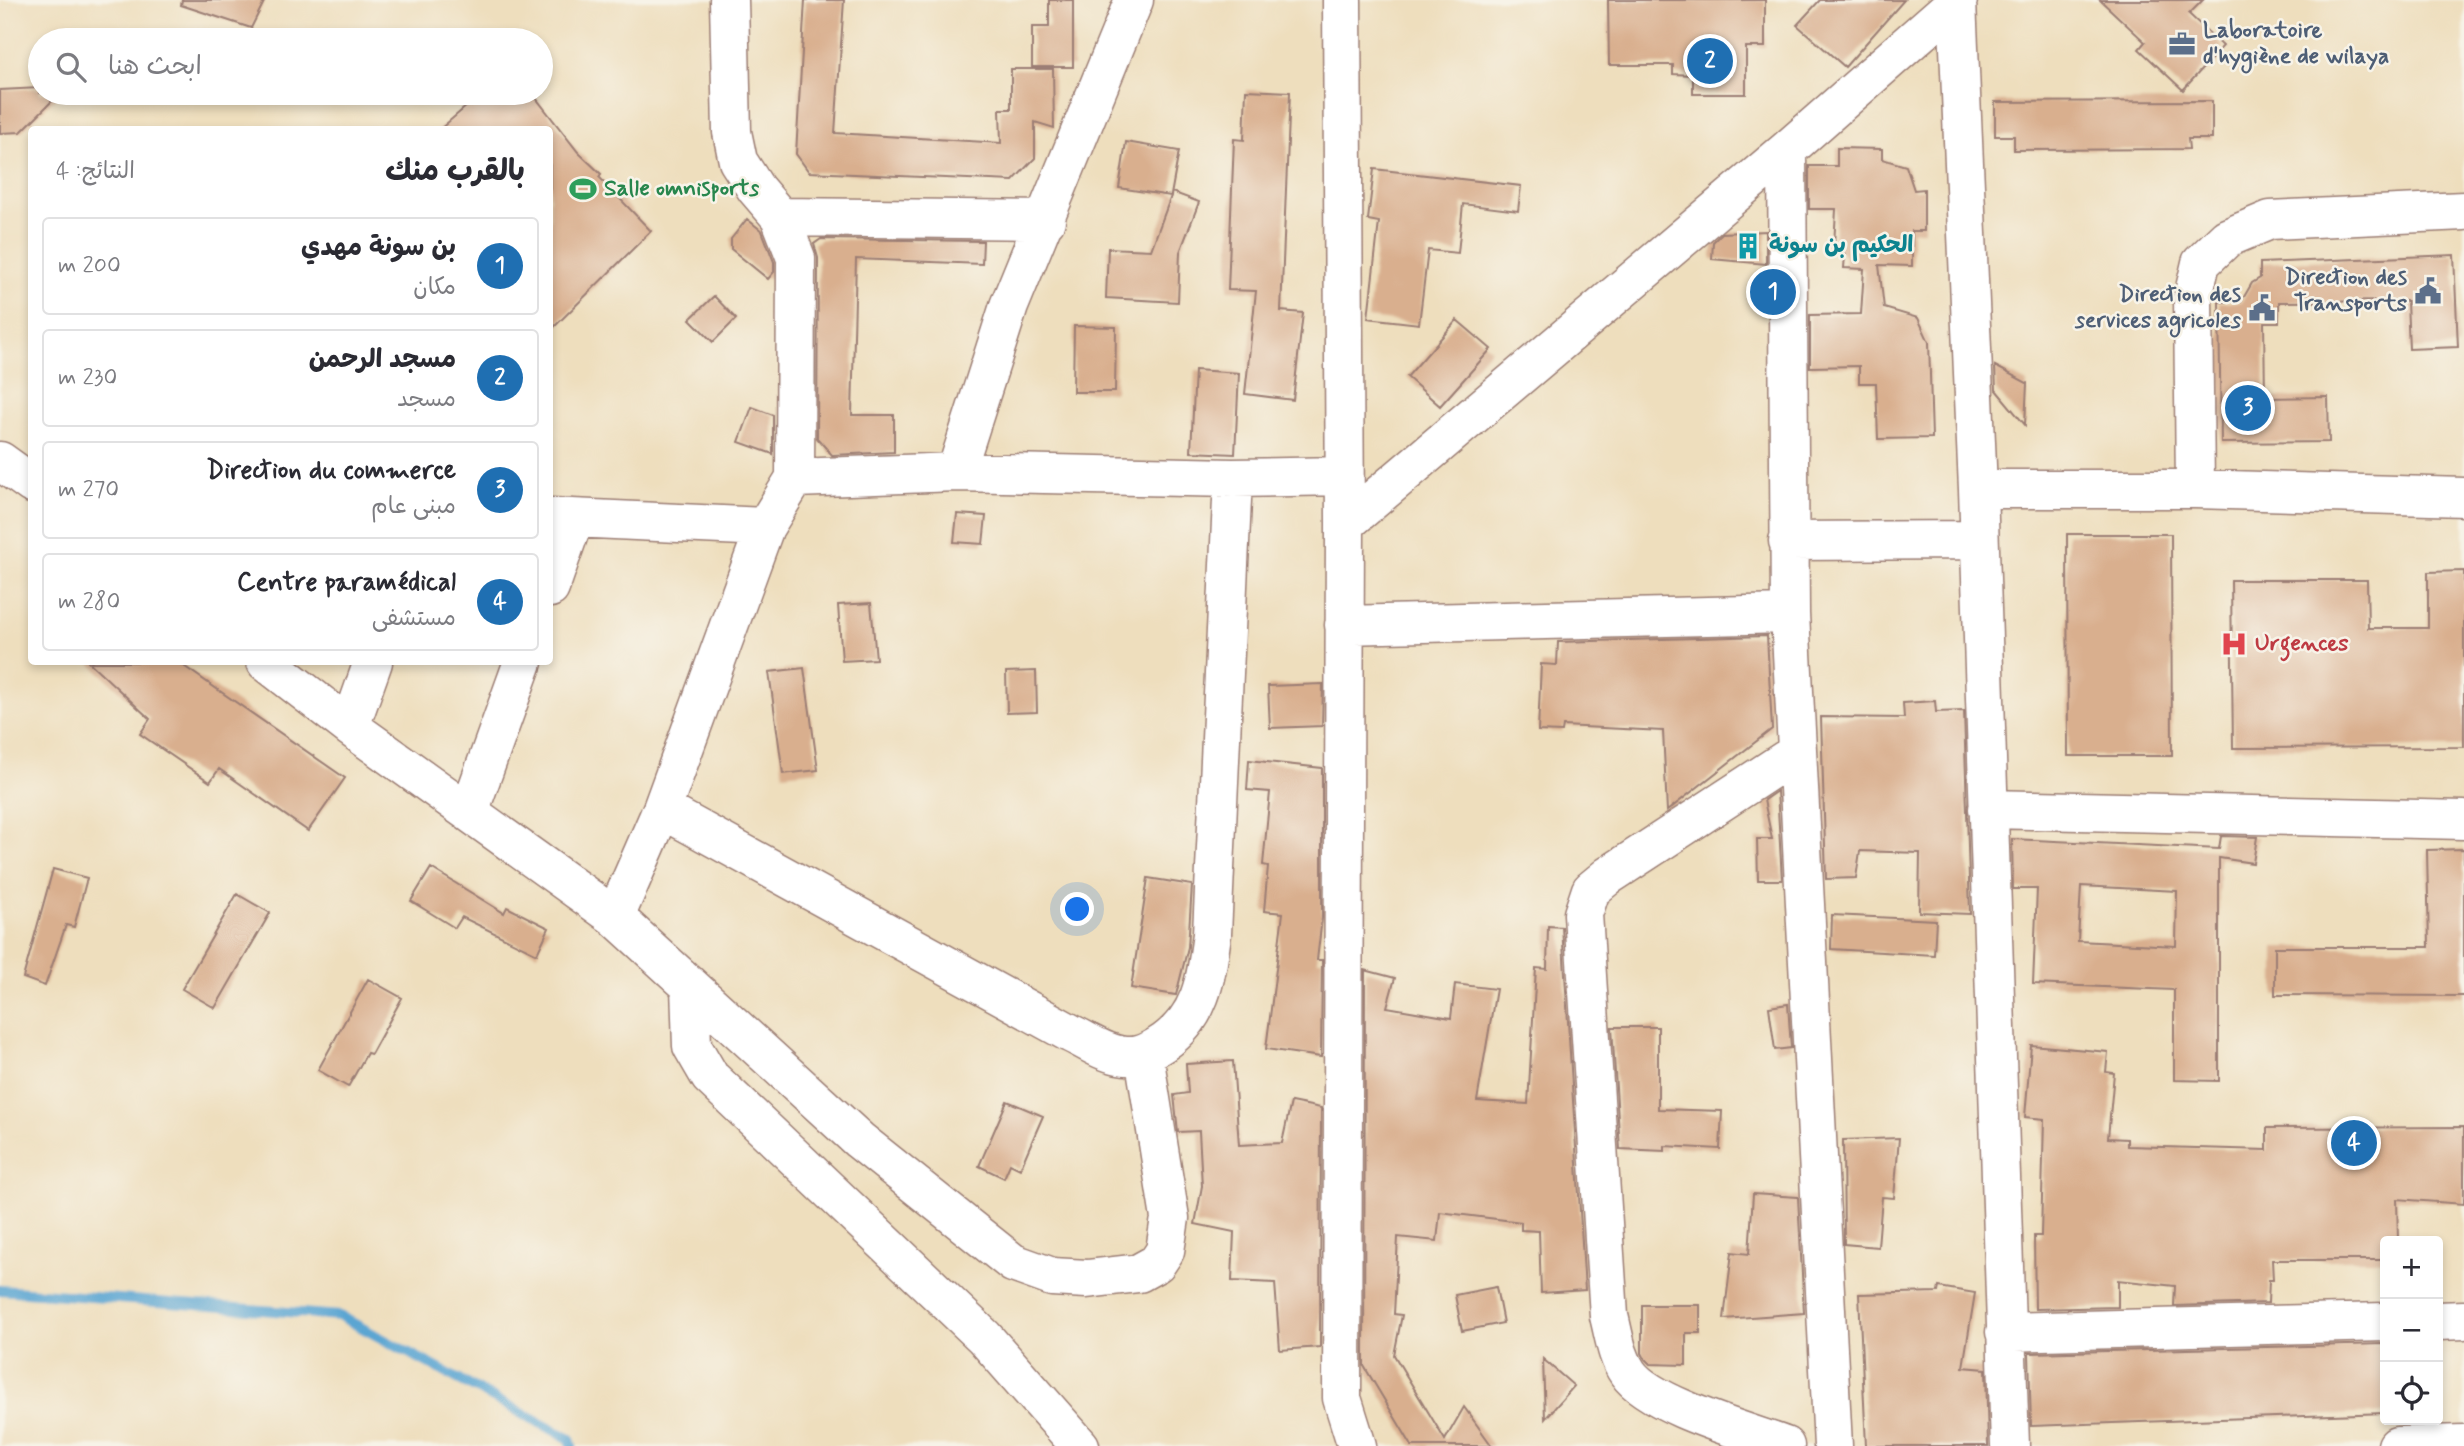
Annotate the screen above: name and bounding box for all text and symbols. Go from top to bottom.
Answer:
place label: Laboratoire d'hygiène de wilaya [2203,16,2389,74]
search box [28,28,553,105]
office icon: Laboratoire d'hygiène de wilaya [2167,29,2197,59]
pin: 2 [1687,35,1733,87]
icon: search [52,48,90,86]
text: ابحث هنا [108,50,202,84]
text: بالقرب منك [385,152,525,191]
text: النتائج: 4 [56,157,135,187]
sports icon: Salle omnisports [568,174,598,204]
place label: Salle omnisports [604,174,760,204]
text: بن سونة مهدي [301,231,456,265]
building icon: الحكيم بن سونة [1733,231,1763,261]
place label: الحكيم بن سونة [1769,231,1914,262]
text: 200 m [58,251,121,281]
text: 1 [495,251,505,281]
place label: Direction des Transports [2285,263,2408,319]
pin: 1 [1750,266,1796,318]
text: مكان [413,273,456,303]
public building icon: Direction des Transports [2413,276,2443,306]
place label: Direction des services agricoles [2074,280,2242,338]
public building icon: Direction des services agricoles [2247,293,2277,323]
text: مسجد الرحمن [309,343,456,377]
text: 230 m [58,363,117,393]
text: 2 [494,363,506,393]
pin: 3 [2225,382,2271,434]
text: مسجد [397,385,456,415]
text: Direction du commerce [206,454,456,488]
text: 270 m [58,475,119,505]
text: 3 [495,475,505,505]
text: مبنى عام [371,492,456,522]
text: Centre paramédical [237,566,456,600]
text: 280 m [58,587,120,617]
text: 4 [493,587,507,617]
text: مستشفى [372,604,456,634]
hospital icon: Urgences [2219,629,2249,659]
place label: Urgences [2255,629,2349,662]
your location [1060,892,1094,926]
pin: 4 [2331,1117,2377,1169]
map controls [2380,1236,2443,1425]
button: + [2380,1236,2443,1299]
button: − [2380,1299,2443,1362]
button: locate [2380,1362,2443,1425]

